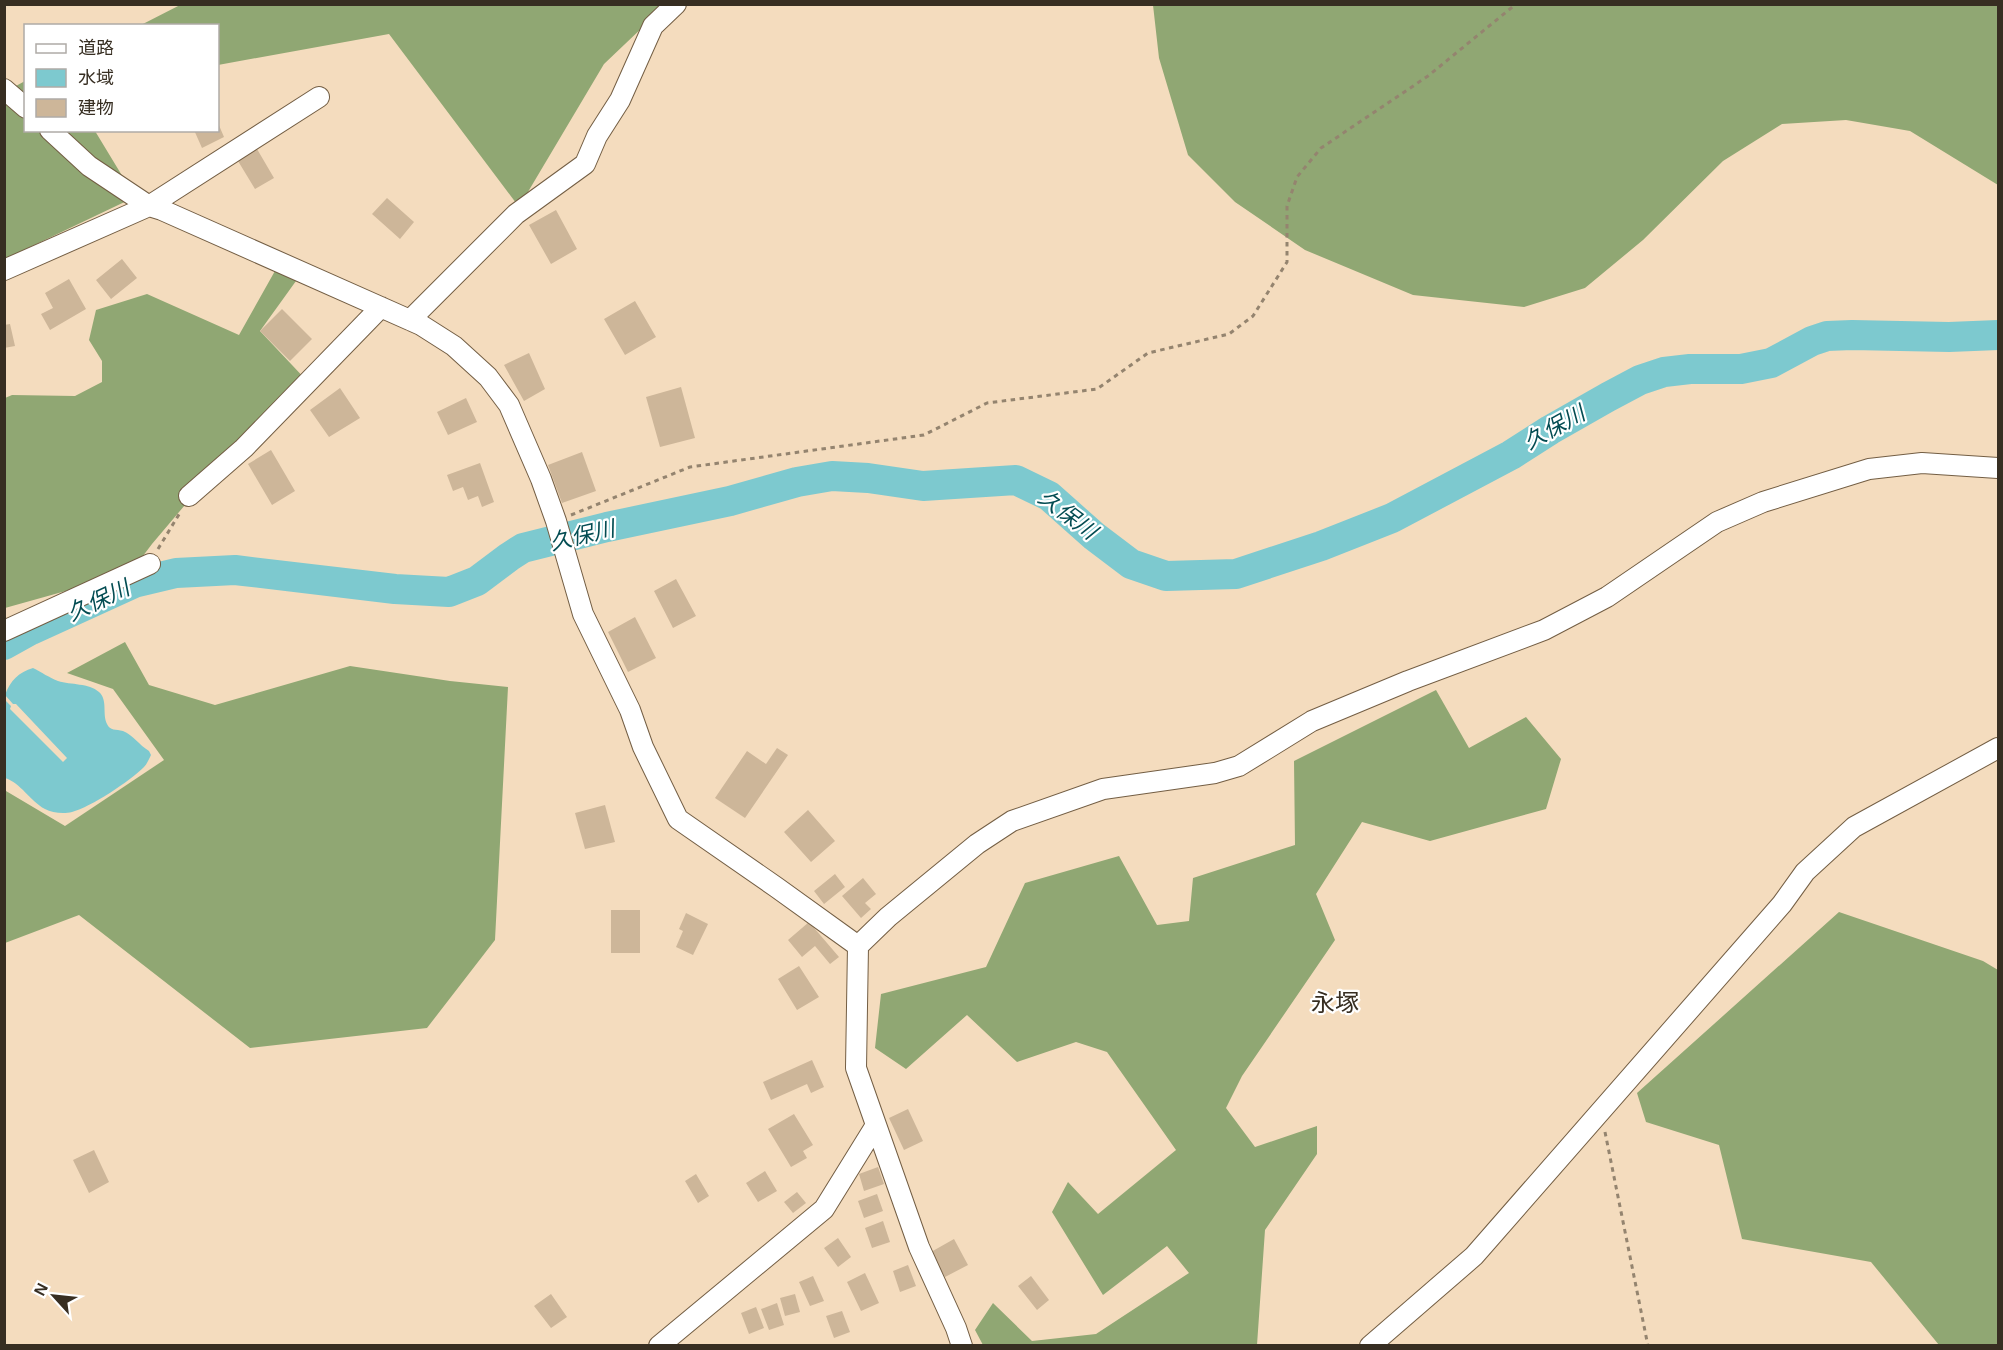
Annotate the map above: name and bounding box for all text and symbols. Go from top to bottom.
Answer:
legend [24,24,219,132]
text: 道路 [78,38,114,58]
text: 水域 [78,68,114,88]
text: 建物 [78,98,114,118]
water label: 久保川 [1519,400,1591,454]
water label: 久保川 [1034,485,1103,545]
water label: 久保川 [547,515,619,555]
water label: 久保川 [63,574,135,626]
district label: 永塚 [1311,989,1359,1016]
north arrow [24,1266,84,1326]
text: N [31,1280,51,1298]

